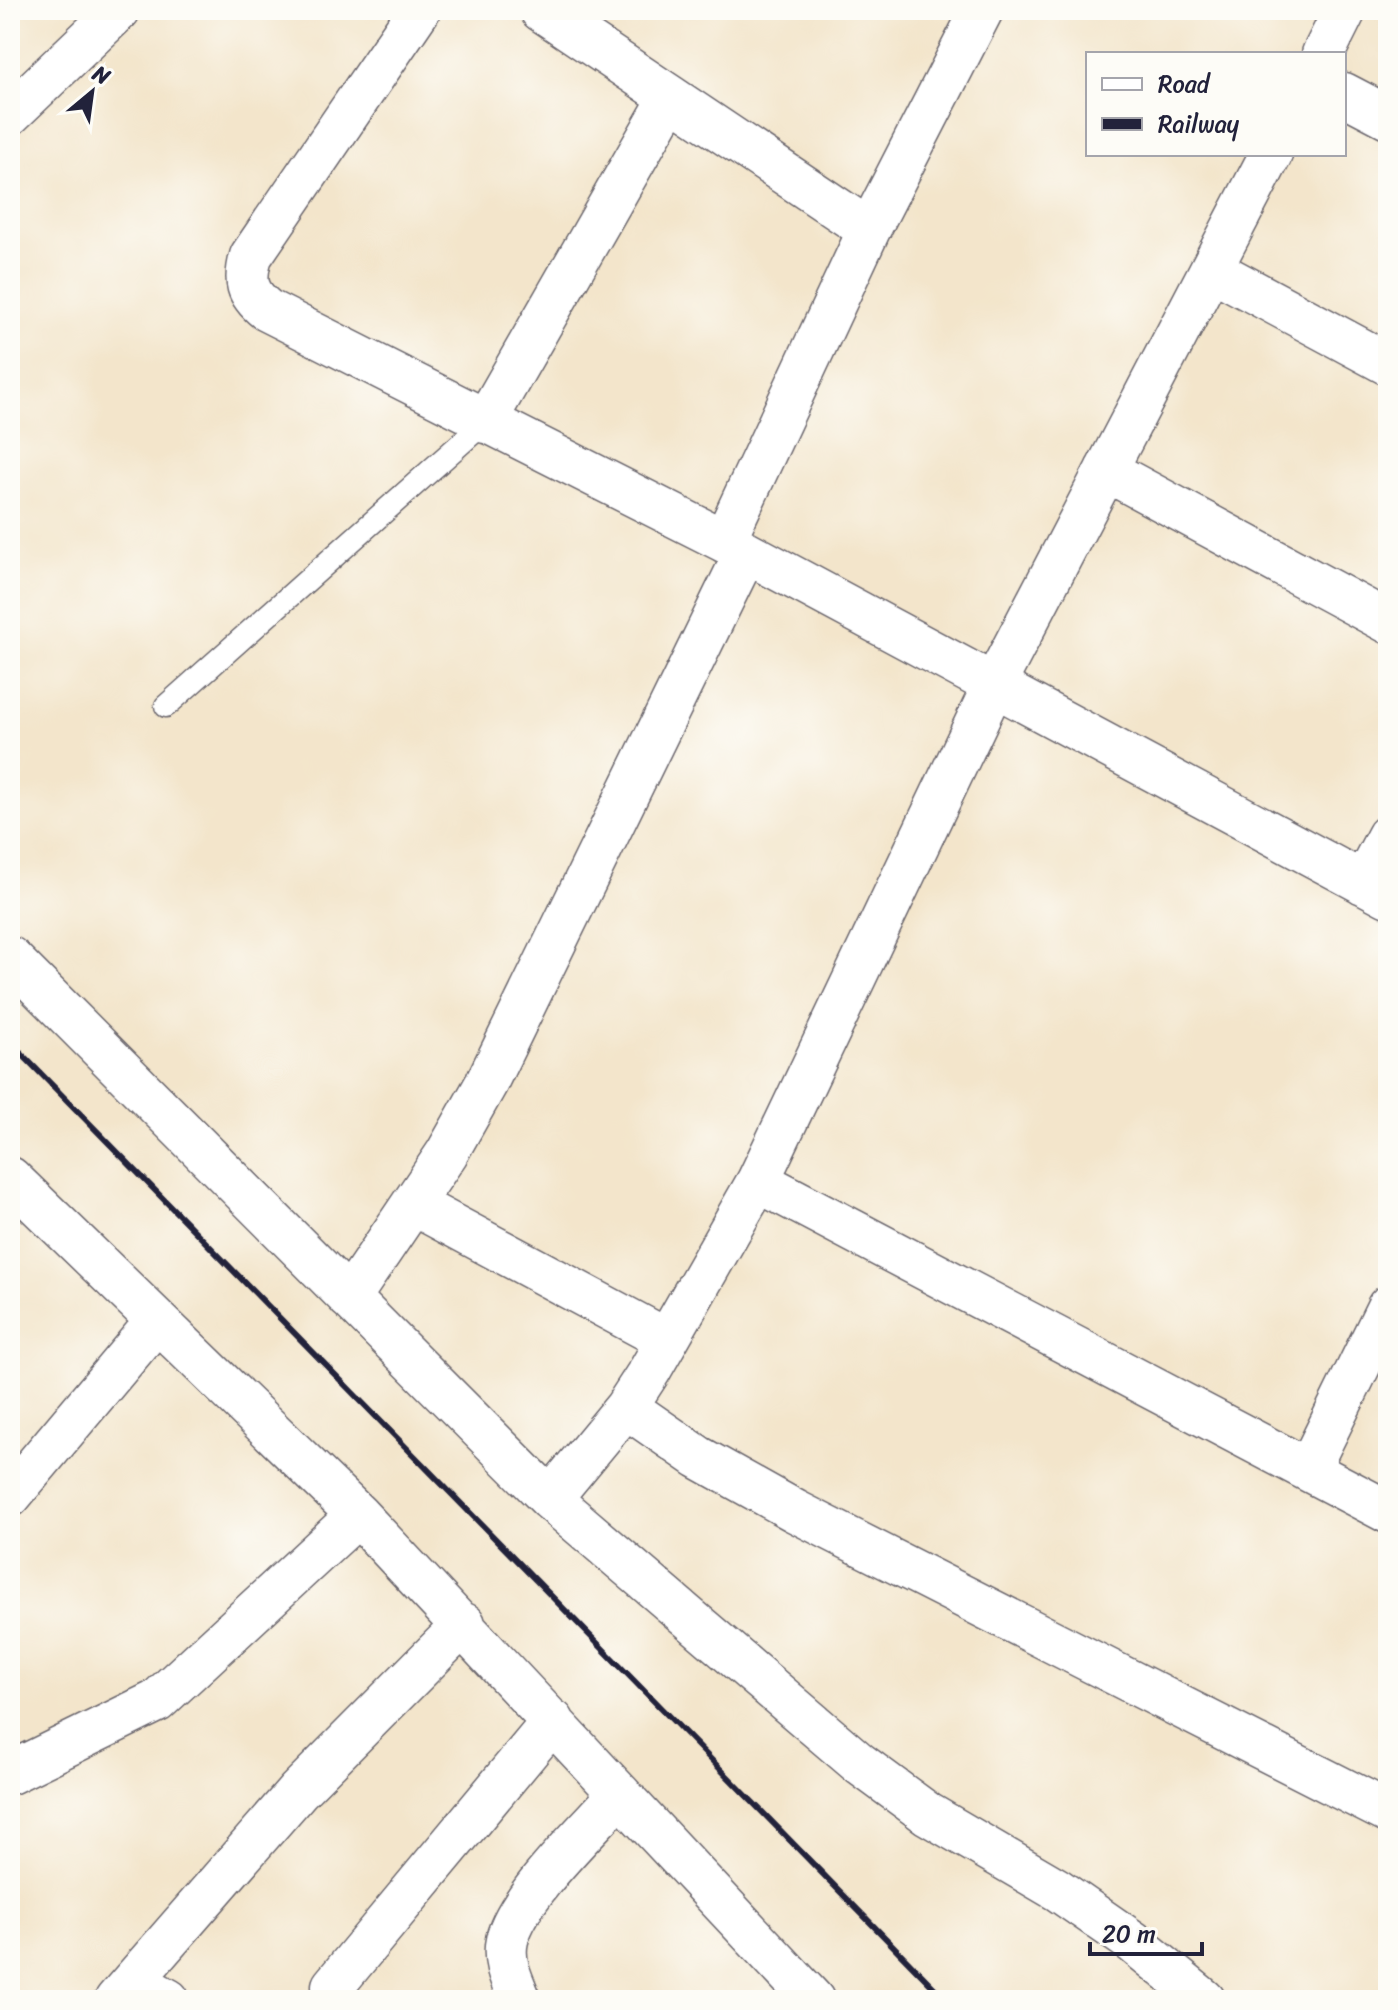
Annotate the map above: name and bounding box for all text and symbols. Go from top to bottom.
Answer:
north arrow [52,52,132,132]
legend [1086,52,1346,156]
text: N [84,54,118,96]
text: Road [1158,63,1212,105]
text: Railway [1158,103,1240,145]
scale bar [1090,1906,1202,1956]
text: 20 m [1102,1913,1156,1955]

